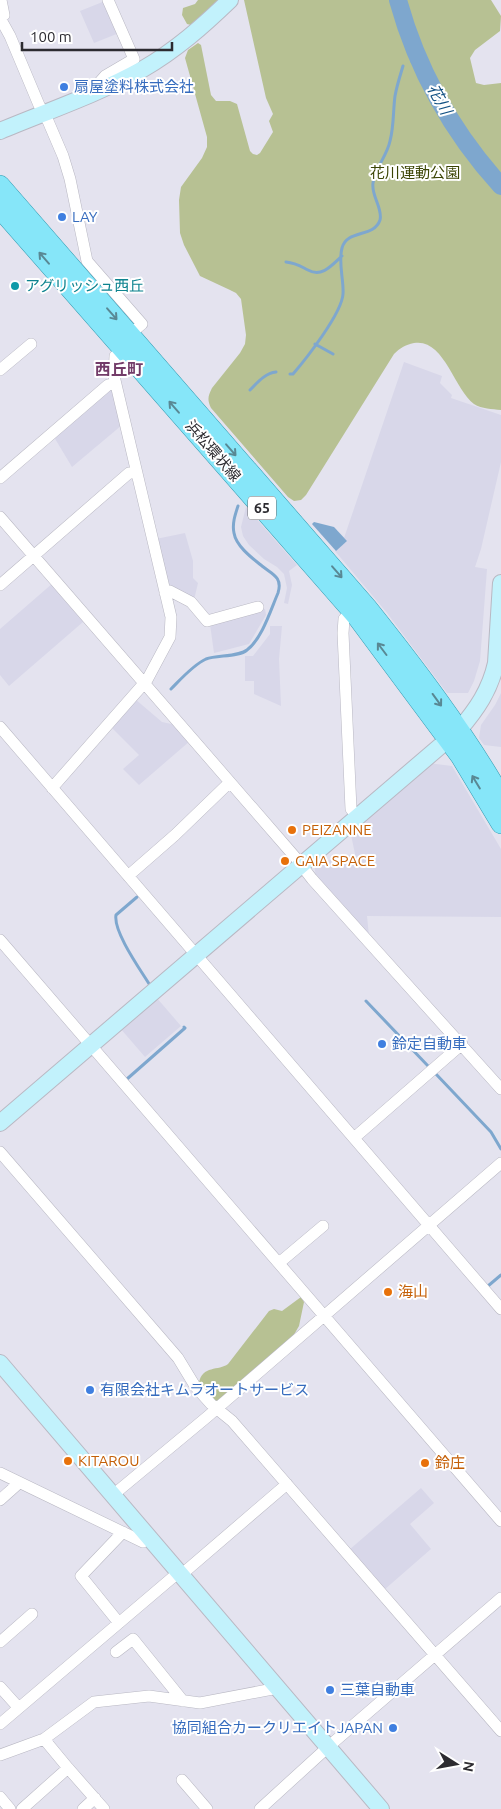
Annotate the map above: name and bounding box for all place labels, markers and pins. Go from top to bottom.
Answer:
place label: 扇屋塗料株式会社 [74,78,194,95]
marker: 扇屋塗料株式会社 [58,81,70,93]
place label: LAY [72,208,98,225]
marker: LAY [56,211,68,223]
place label: アグリッシュ西丘 [25,277,144,294]
marker: アグリッシュ西丘 [9,280,21,292]
place label: PEIZANNE [302,821,372,838]
marker: PEIZANNE [286,824,298,836]
place label: GAIA SPACE [295,852,375,869]
marker: GAIA SPACE [279,855,291,867]
place label: 鈴定自動車 [392,1035,467,1052]
marker: 鈴定自動車 [376,1038,388,1050]
place label: 海山 [398,1283,428,1300]
marker: 海山 [382,1286,394,1298]
place label: 有限会社キムラオートサービス [100,1381,309,1398]
marker: 有限会社キムラオートサービス [84,1384,96,1396]
place label: KITAROU [78,1452,139,1469]
place label: 鈴庄 [435,1454,465,1471]
marker: KITAROU [62,1455,74,1467]
marker: 鈴庄 [419,1457,431,1469]
place label: 三葉自動車 [340,1681,415,1698]
marker: 三葉自動車 [324,1684,336,1696]
place label: 協同組合カークリエイトJAPAN [172,1719,383,1736]
marker: 協同組合カークリエイトJAPAN [387,1722,399,1734]

